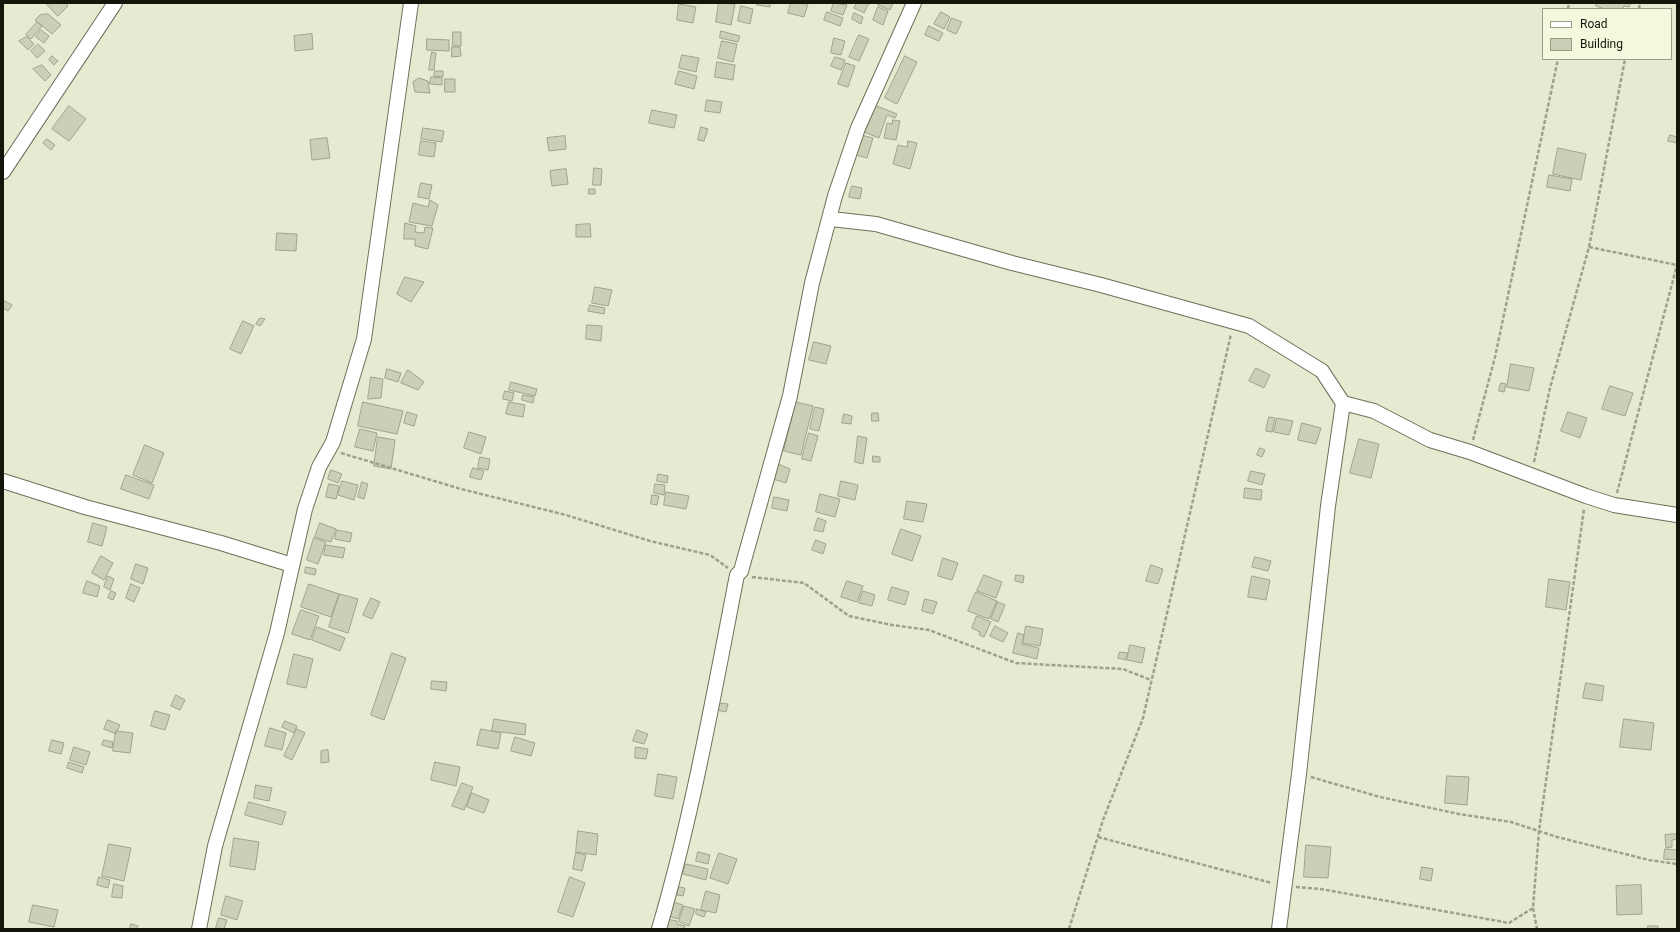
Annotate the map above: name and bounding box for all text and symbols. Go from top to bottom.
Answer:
legend [1542,8,1672,60]
text: Road [1580,17,1608,31]
text: Building [1580,37,1623,51]

